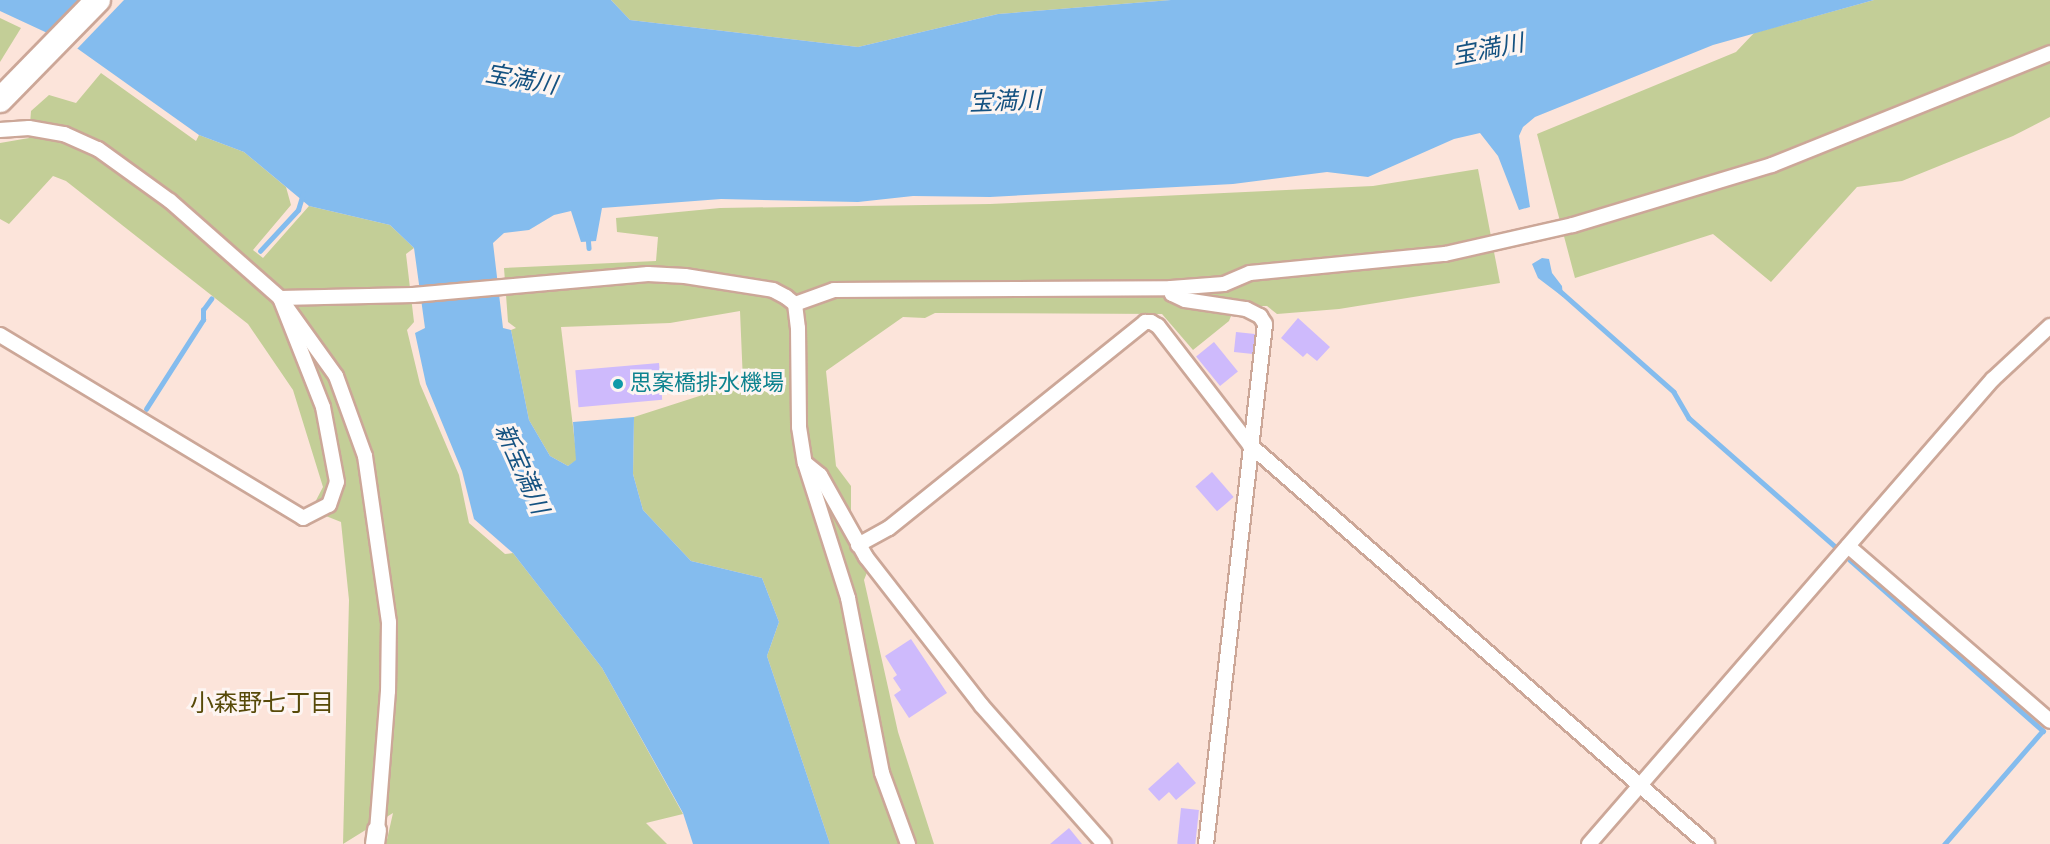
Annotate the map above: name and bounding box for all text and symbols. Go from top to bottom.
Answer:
water label: 宝満川 [1450,29,1526,71]
water label: 宝満川 [483,60,559,100]
water label: 宝満川 [969,86,1041,118]
place label: 思案橋排水機場 [630,371,784,397]
marker: 思案橋排水機場 [611,377,625,391]
water label: 新宝満川 [488,419,554,519]
district label: 小森野七丁目 [190,690,334,718]

